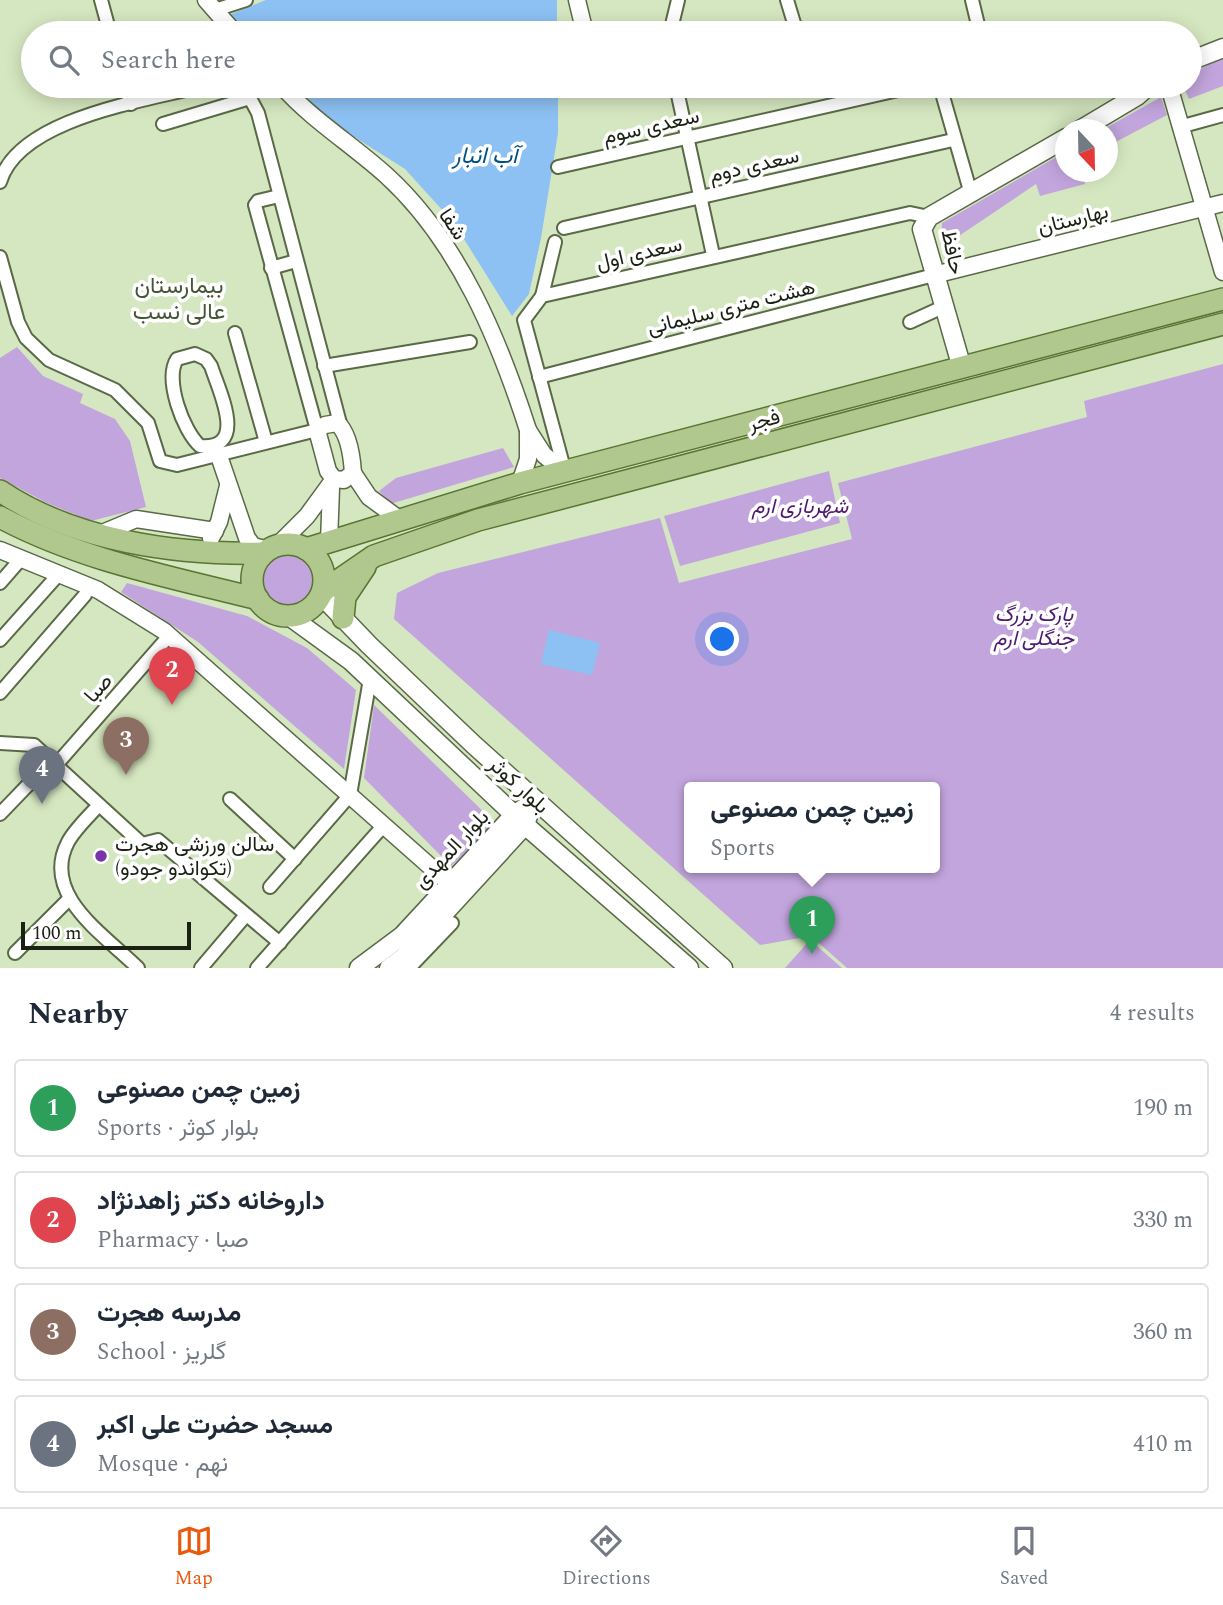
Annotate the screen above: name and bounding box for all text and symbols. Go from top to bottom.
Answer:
search box [21,21,1202,98]
text: Search here [101,40,236,80]
icon: search [45,41,83,79]
street label: سعدی سوم [600,100,703,154]
north arrow [1055,119,1118,182]
water label: آب انبار [451,139,524,174]
street label: سعدی دوم [706,140,802,192]
street label: بهارستان [1034,196,1112,244]
street label: شفا [430,202,475,247]
street label: حافظ [932,227,972,278]
street label: سعدی اول [593,229,685,279]
district label: بیمارستان عالی نسب [133,269,225,330]
street label: هشت متری سلیمانی [644,272,819,344]
street label: فجر [744,401,784,441]
park label: شهربازی ارم [751,491,849,523]
park label: پارک بزرگ جنگلی ارم [993,599,1075,655]
your location [705,622,739,656]
pin: 2 [149,647,195,705]
street label: صبا [77,667,121,711]
pin: 3 [103,717,149,775]
pin: 4 [19,746,65,804]
street label: بلوار کوثر [480,749,556,822]
popup [684,782,940,873]
text: زمین چمن مصنوعی [710,789,914,829]
street label: بلوار المهدی [406,803,497,897]
place label: سالن ورزشی هجرت (تکواندو جودو) [115,829,274,885]
text: Sports [710,831,775,866]
marker: سالن ورزشی هجرت (تکواندو جودو) [93,848,109,864]
pin: 1 [789,896,835,954]
scale bar [21,919,191,951]
text: 100 m [32,919,82,948]
text: Nearby [28,991,127,1037]
text: 4 results [1110,996,1195,1031]
text: زمین چمن مصنوعی [97,1069,300,1109]
text: 1 [47,1091,59,1126]
text: 190 m [1133,1091,1193,1126]
text: Sports · بلوار کوثر [97,1111,259,1146]
text: داروخانه دکتر زاهدنژاد [97,1181,325,1221]
text: 2 [47,1203,59,1238]
text: 330 m [1133,1203,1193,1238]
text: Pharmacy · صبا [97,1223,249,1258]
text: مدرسه هجرت [97,1293,241,1333]
text: 3 [47,1315,59,1350]
text: 360 m [1133,1315,1193,1350]
text: School · گلریز [97,1335,226,1370]
text: مسجد حضرت علی اکبر [97,1405,333,1445]
text: 4 [47,1427,59,1462]
text: 410 m [1133,1427,1193,1462]
text: Mosque · نهم [97,1447,228,1482]
tab: Map [175,1522,213,1593]
tab: Directions [562,1522,651,1593]
tab: Saved [1000,1522,1048,1593]

